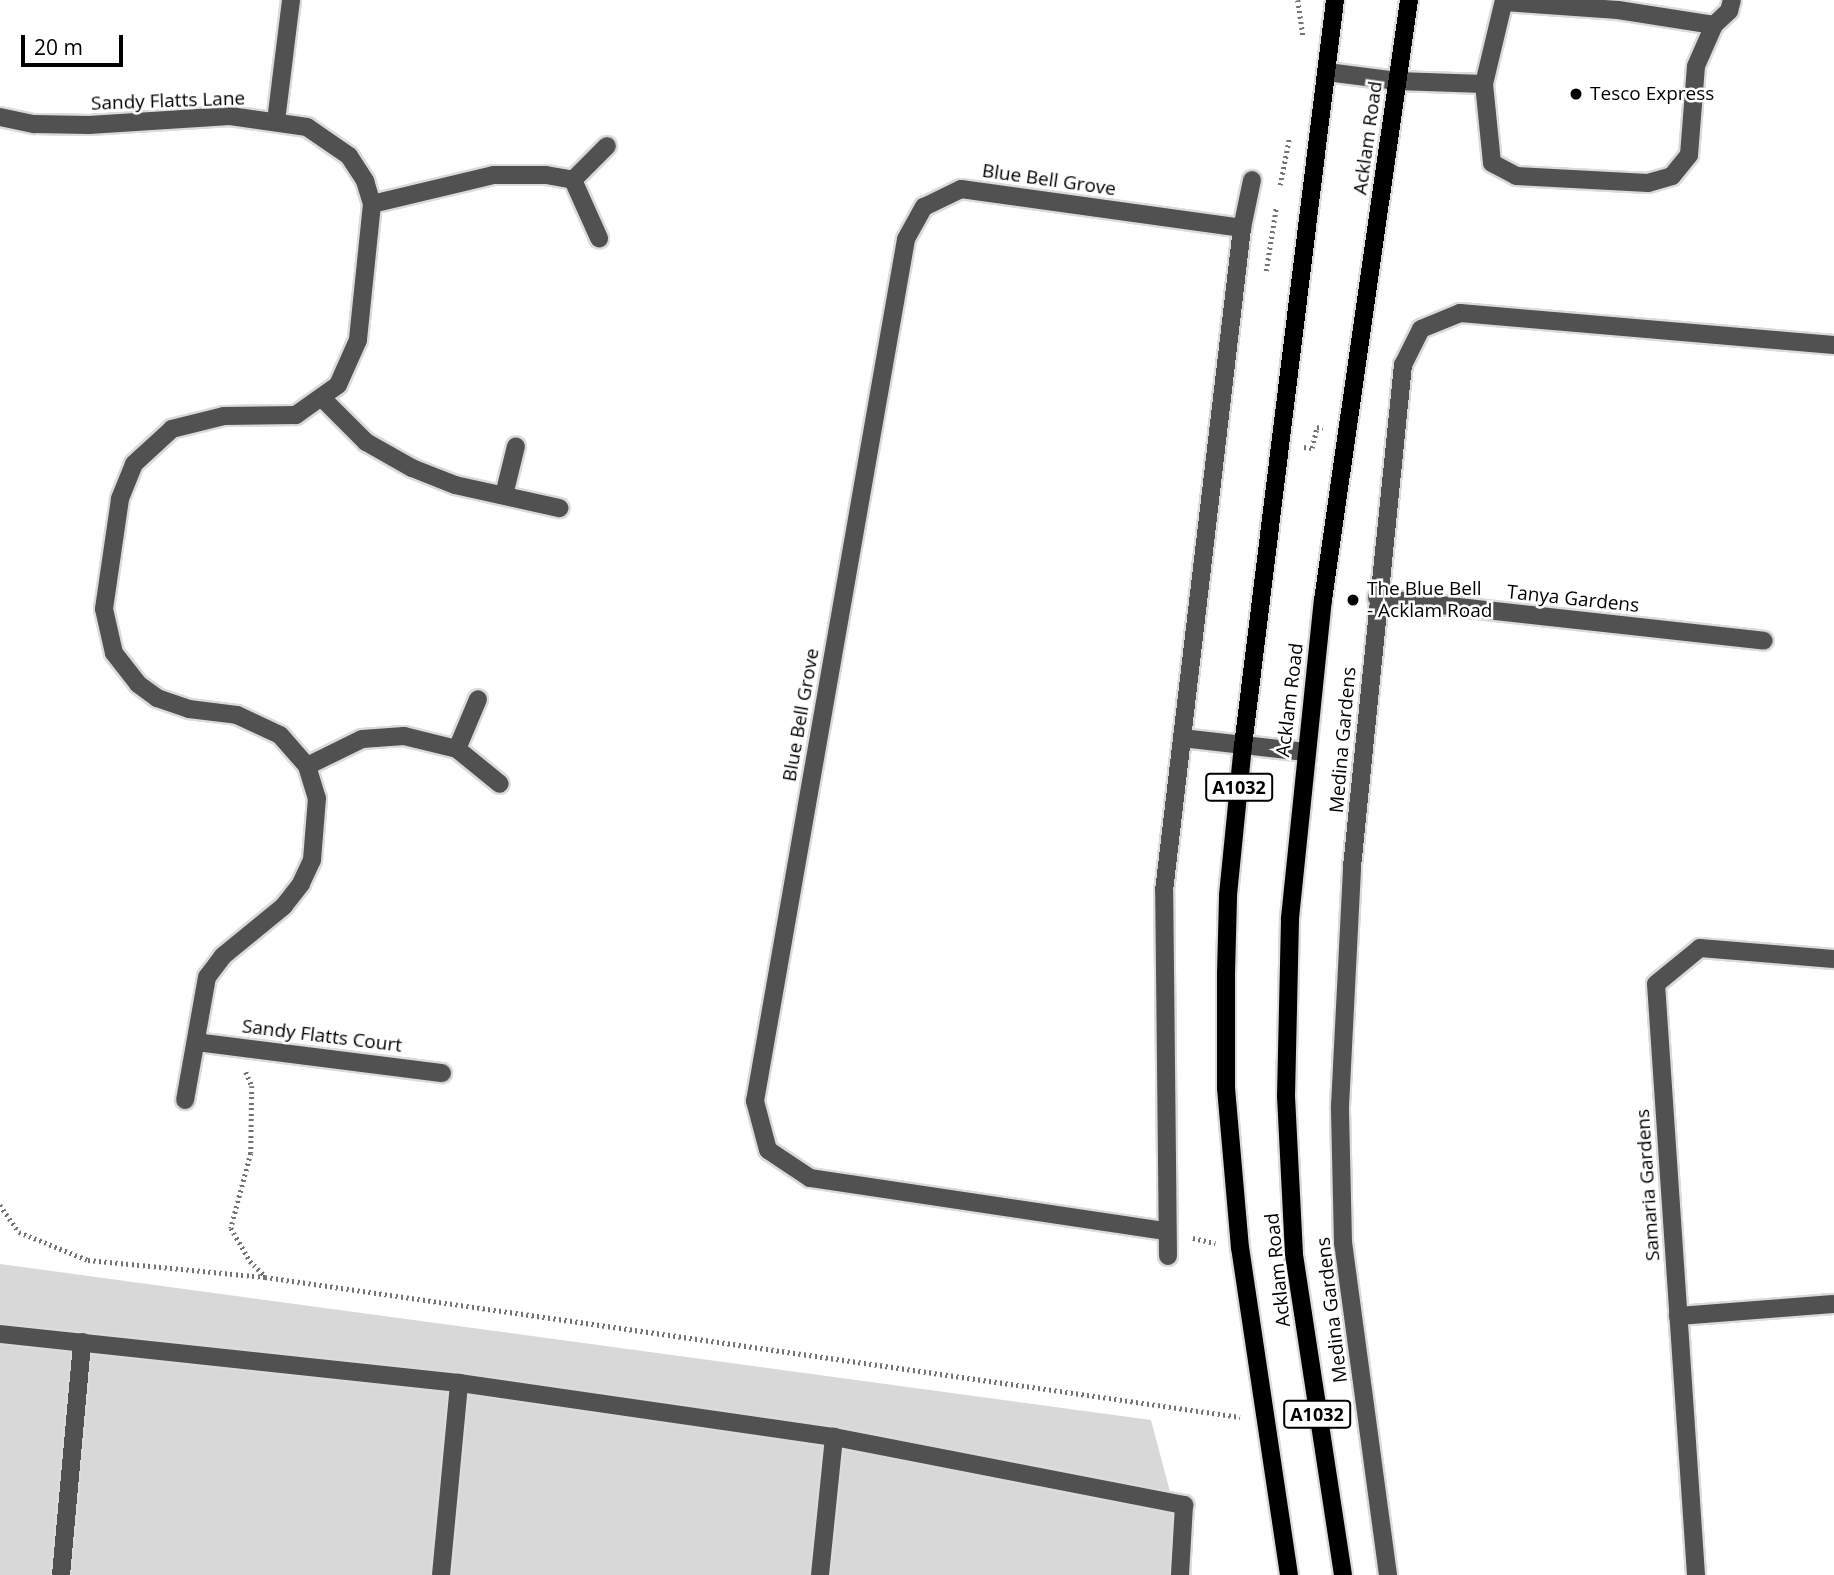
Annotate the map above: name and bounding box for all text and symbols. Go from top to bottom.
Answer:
scale bar [24,21,126,65]
text: 20 m [34,33,83,61]
street label: Acklam Road [1349,80,1387,196]
place label: Tesco Express [1590,83,1714,105]
marker: Tesco Express [1568,86,1584,102]
street label: Sandy Flatts Lane [91,87,245,115]
street label: Blue Bell Grove [981,159,1117,201]
place label: The Blue Bell - Acklam Road [1367,578,1492,622]
street label: Tanya Gardens [1506,581,1640,617]
marker: The Blue Bell - Acklam Road [1345,592,1361,608]
street label: Acklam Road [1272,642,1308,758]
street label: Blue Bell Grove [778,647,824,783]
street label: Medina Gardens [1325,666,1361,814]
road number: A1032 [1204,772,1274,802]
street label: Sandy Flatts Court [241,1015,403,1057]
street label: Samaria Gardens [1631,1108,1665,1262]
street label: Acklam Road [1261,1212,1295,1328]
street label: Medina Gardens [1312,1236,1352,1384]
road number: A1032 [1282,1400,1352,1428]

